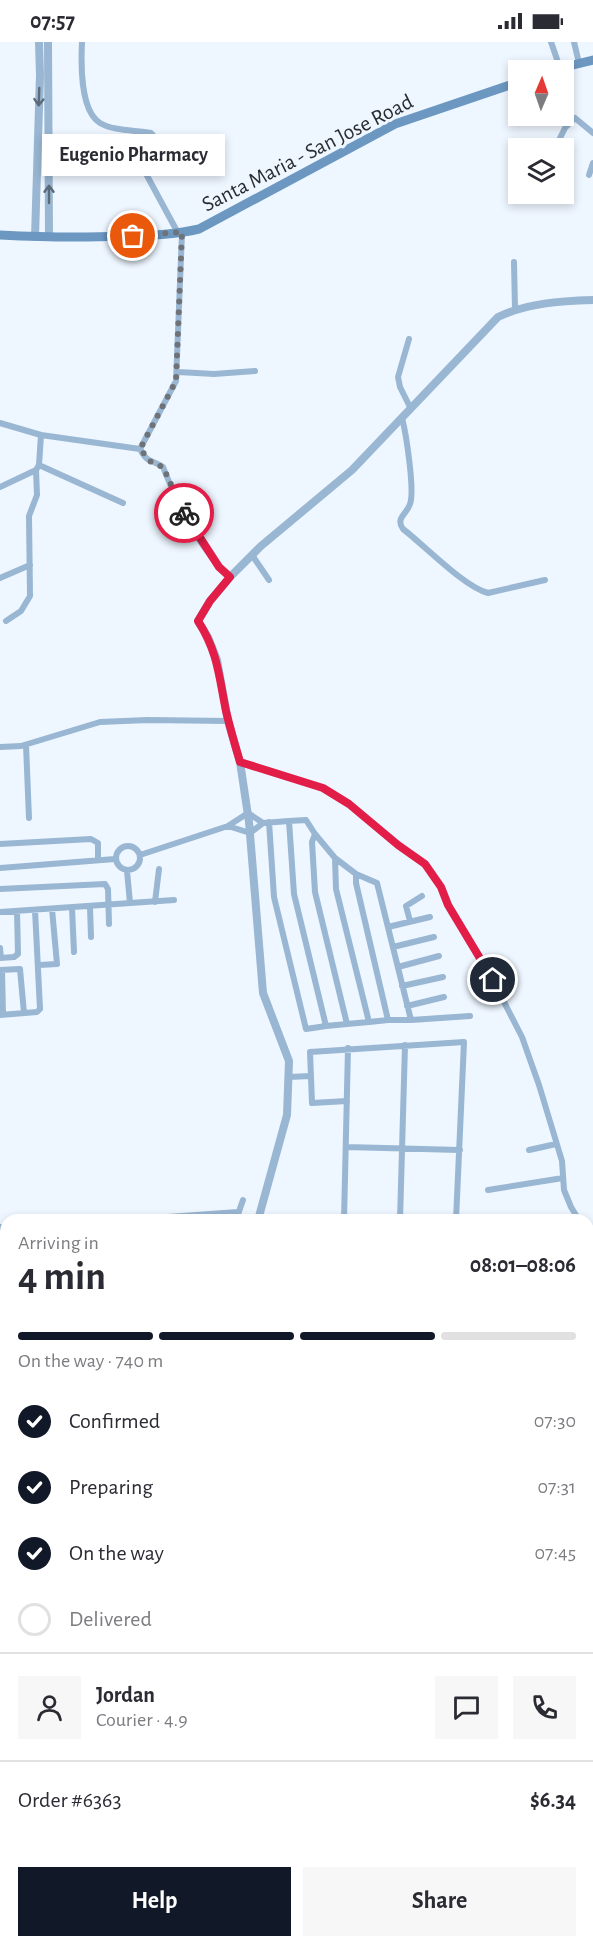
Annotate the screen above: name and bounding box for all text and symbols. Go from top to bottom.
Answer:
text: 07:57 [30,10,75,32]
north arrow [508,60,574,126]
map controls [508,60,574,204]
one-way arrow [34,87,45,107]
street label: Santa Maria - San Jose Road [198,90,416,216]
callout: Eugenio Pharmacy [42,134,225,176]
button: layers [508,138,574,204]
text: Eugenio Pharmacy [59,145,208,165]
one-way arrow [43,185,55,205]
pin [107,210,158,261]
icon: bag [116,219,149,252]
courier [154,483,214,543]
icon: bike [168,497,201,530]
pin [467,954,518,1005]
icon: home [476,963,509,996]
text: Arriving in [18,1233,99,1253]
text: 08:01–08:06 [470,1254,576,1276]
text: 4 min [18,1258,106,1297]
text: On the way · 740 m [18,1351,163,1371]
icon: check [18,1405,51,1438]
text: Confirmed [69,1410,160,1432]
text: 07:30 [534,1411,576,1431]
icon: check [18,1471,51,1504]
text: Preparing [69,1476,153,1498]
text: 07:31 [537,1477,576,1497]
icon: check [18,1537,51,1570]
text: On the way [69,1542,164,1564]
text: 07:45 [535,1543,576,1563]
text: Delivered [69,1608,152,1630]
button: person [18,1676,81,1739]
button: chat [435,1676,498,1739]
button: phone [513,1676,576,1739]
text: Jordan [96,1684,155,1706]
text: Courier · 4.9 [96,1710,188,1730]
text: Order #6363 [18,1789,122,1811]
text: $6.34 [530,1789,576,1811]
button: Help [18,1867,291,1936]
button: Share [303,1867,576,1936]

